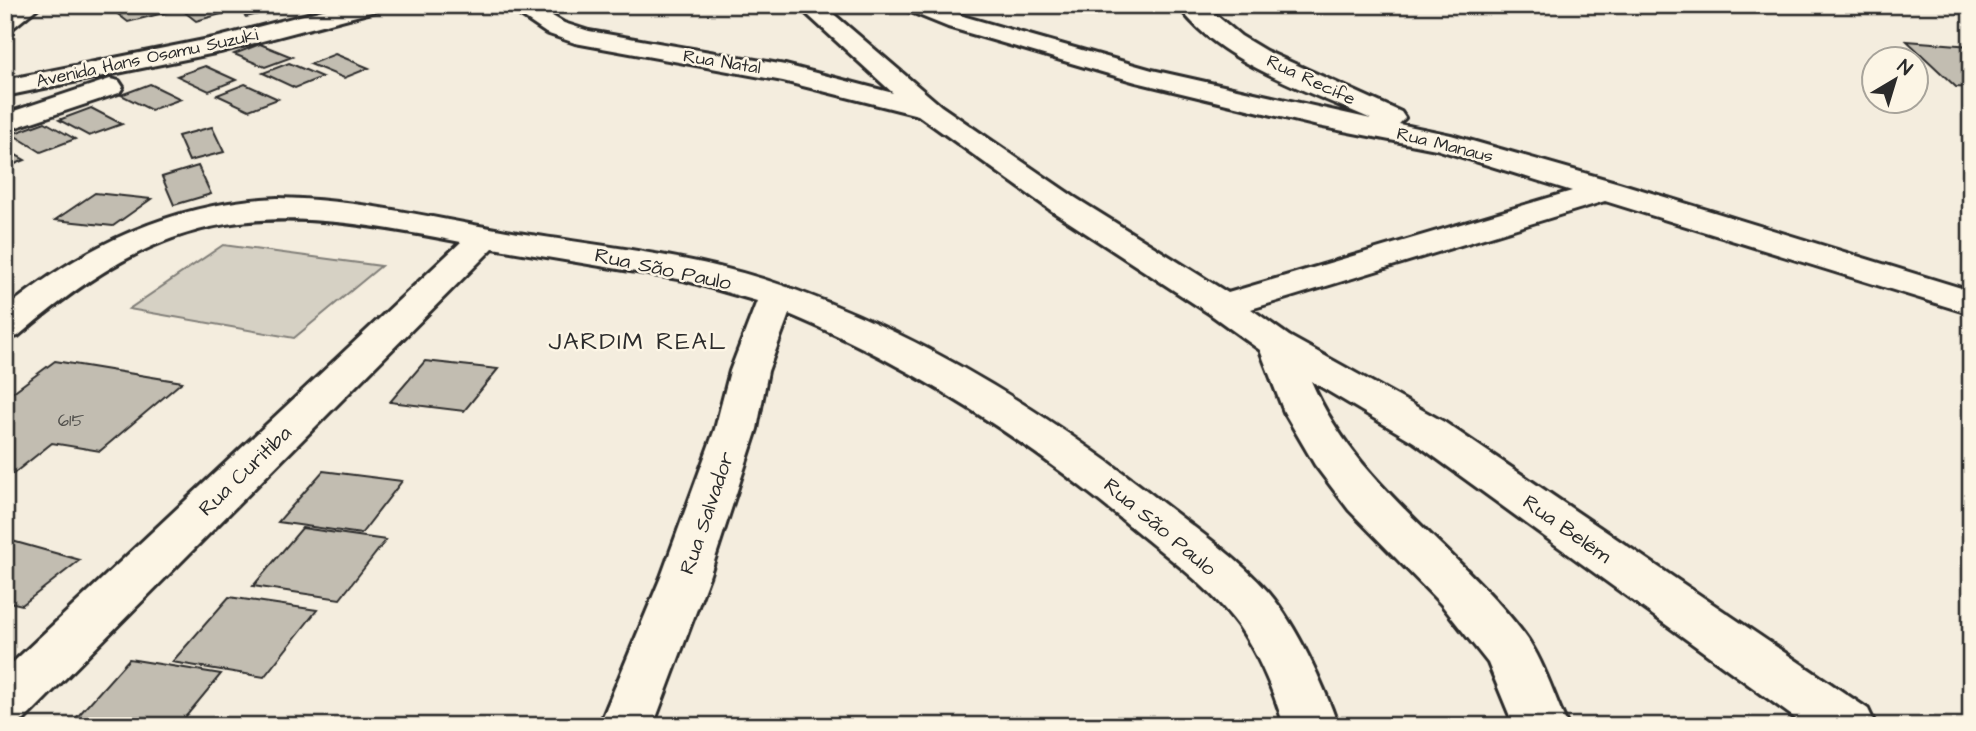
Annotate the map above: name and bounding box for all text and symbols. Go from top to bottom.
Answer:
street label: Avenida Hans Osamu Suzuki [34,22,261,94]
street label: Rua Natal [682,44,763,80]
north arrow [1860,46,1930,116]
street label: Rua Recife [1262,49,1360,112]
text: N [1892,53,1918,82]
street label: Rua Manaus [1394,121,1496,169]
street label: Rua São Paulo [592,240,734,298]
district label: JARDIM REAL [548,325,728,359]
house number: 615 [58,408,84,433]
street label: Rua Curitiba [192,419,298,523]
street label: Rua Salvador [672,447,742,578]
street label: Rua São Paulo [1097,471,1223,583]
street label: Rua Belém [1517,488,1618,571]

